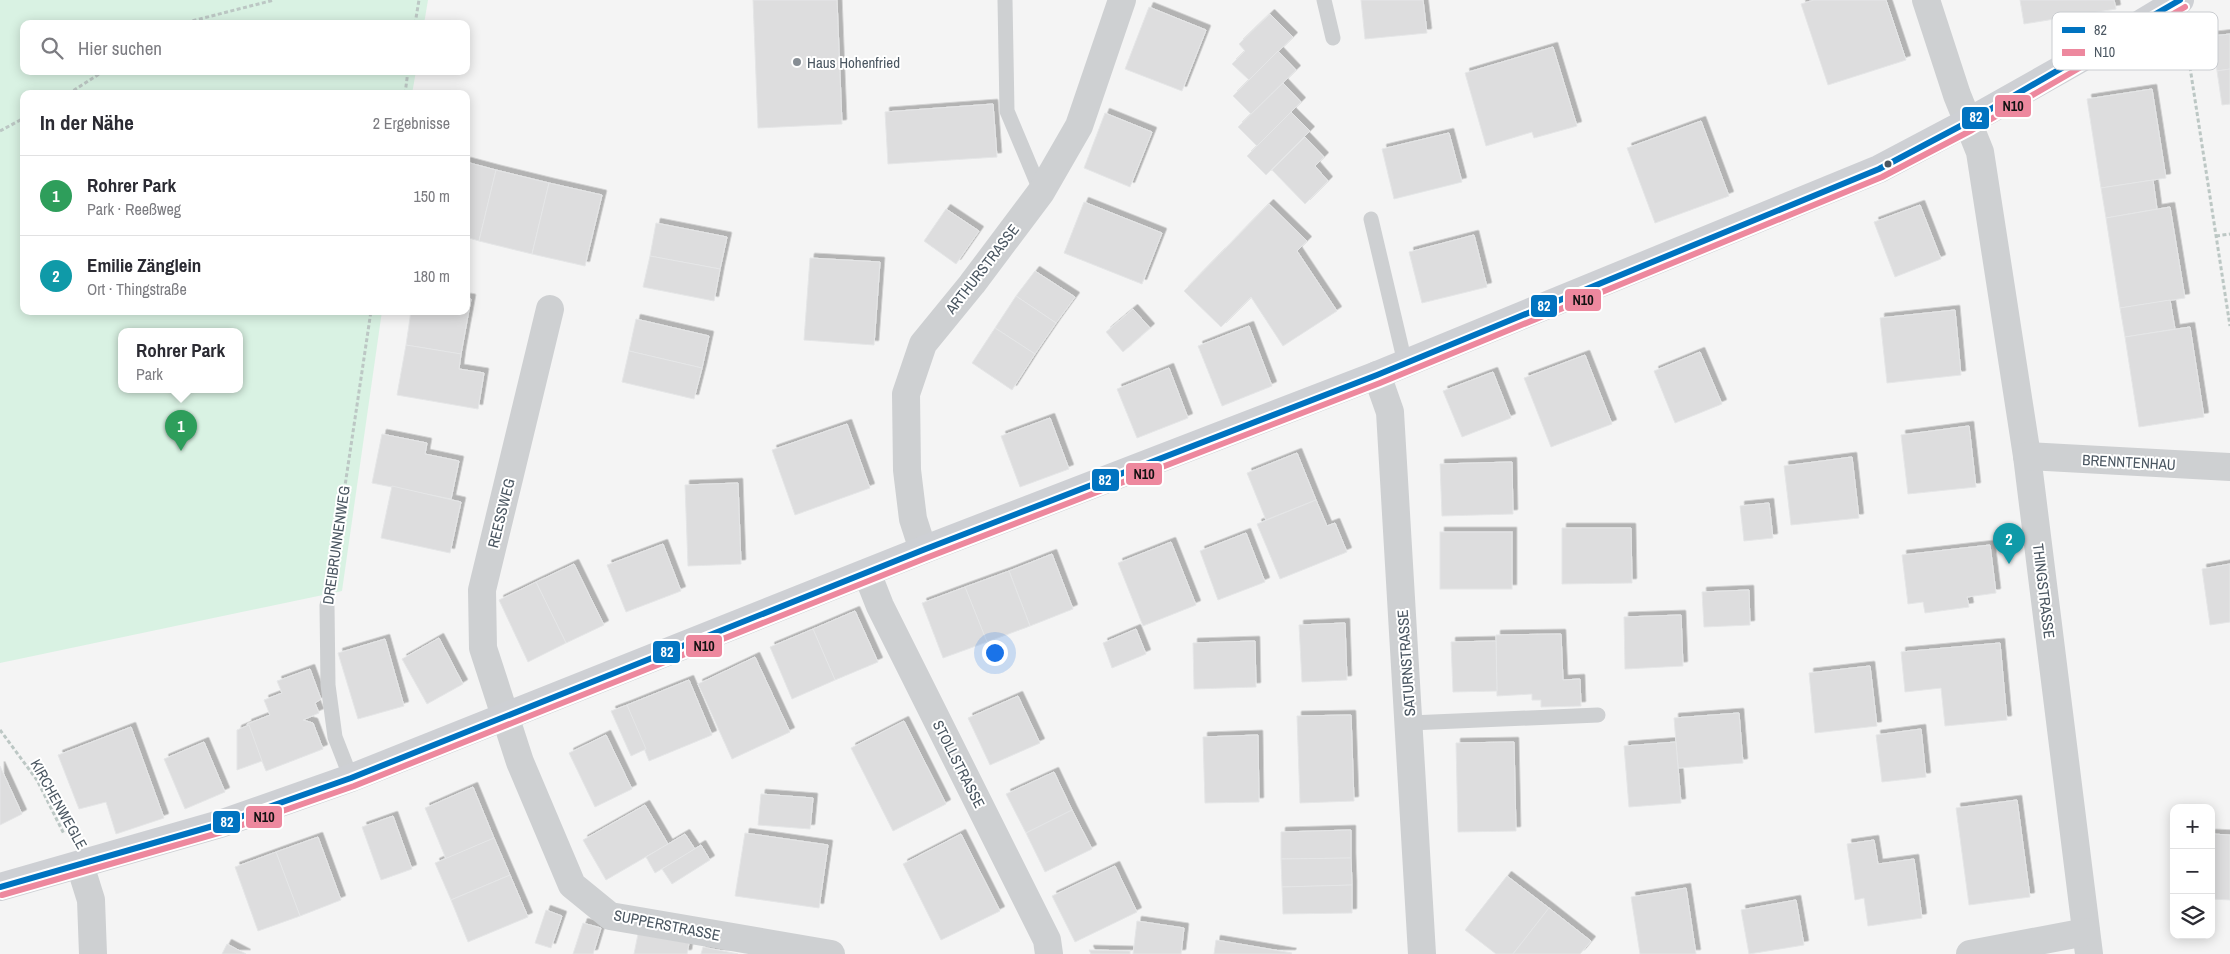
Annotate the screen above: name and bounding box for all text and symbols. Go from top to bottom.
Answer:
legend [2052,12,2218,70]
search box [20,20,470,75]
text: 82 [2094,21,2107,39]
icon: search [38,34,66,62]
text: Hier suchen [78,35,162,61]
text: N10 [2094,43,2115,61]
place label: Haus Hohenfried [807,52,900,73]
marker: Haus Hohenfried [791,56,803,68]
line badge: N10 [1994,94,2032,118]
text: N10 [2002,97,2024,115]
line badge: 82 [1961,106,1990,130]
text: In der Nähe [40,108,134,137]
text: 82 [1970,108,1982,126]
text: 2 Ergebnisse [373,112,450,134]
unlabelled marker [1883,159,1893,169]
text: Rohrer Park [87,172,176,198]
text: 1 [52,185,60,207]
text: 150 m [414,185,450,207]
text: Park · Reeßweg [87,198,181,220]
street label: ARTHURSTRASSE [940,220,1024,319]
text: Emilie Zänglein [87,252,201,278]
text: 2 [52,265,60,287]
text: 180 m [414,265,450,287]
text: Ort · Thingstraße [87,278,187,300]
line badge: N10 [1564,288,1602,312]
text: N10 [1572,291,1594,309]
line badge: 82 [1530,294,1558,318]
text: 82 [1538,297,1550,315]
popup [118,328,243,393]
text: Rohrer Park [136,337,225,363]
text: Park [136,363,163,385]
pin: 1 [165,410,197,451]
street label: BRENNTENHAU [2082,449,2176,475]
line badge: N10 [1125,462,1163,486]
text: N10 [1133,465,1155,483]
line badge: 82 [1091,468,1120,492]
text: 82 [1099,471,1111,489]
street label: REESSWEG [482,476,520,550]
street label: DREIBRUNNENWEG [317,484,355,606]
pin: 2 [1993,523,2025,564]
street label: THINGSTRASSE [2028,542,2060,640]
street label: SATURNSTRASSE [1392,609,1420,717]
line badge: N10 [685,634,723,658]
text: N10 [693,637,715,655]
line badge: 82 [652,640,681,664]
your location [982,640,1008,666]
text: 82 [661,643,673,661]
street label: STOLLSTRASSE [928,716,990,812]
street label: KIRCHENWEGLE [26,755,92,853]
map controls [2170,804,2215,939]
button: + [2170,804,2215,849]
line badge: N10 [245,805,283,829]
text: N10 [253,808,275,826]
line badge: 82 [212,810,241,834]
text: 82 [221,813,233,831]
button: − [2170,849,2215,894]
button: layers [2170,894,2215,939]
street label: SUPPERSTRASSE [612,904,722,946]

